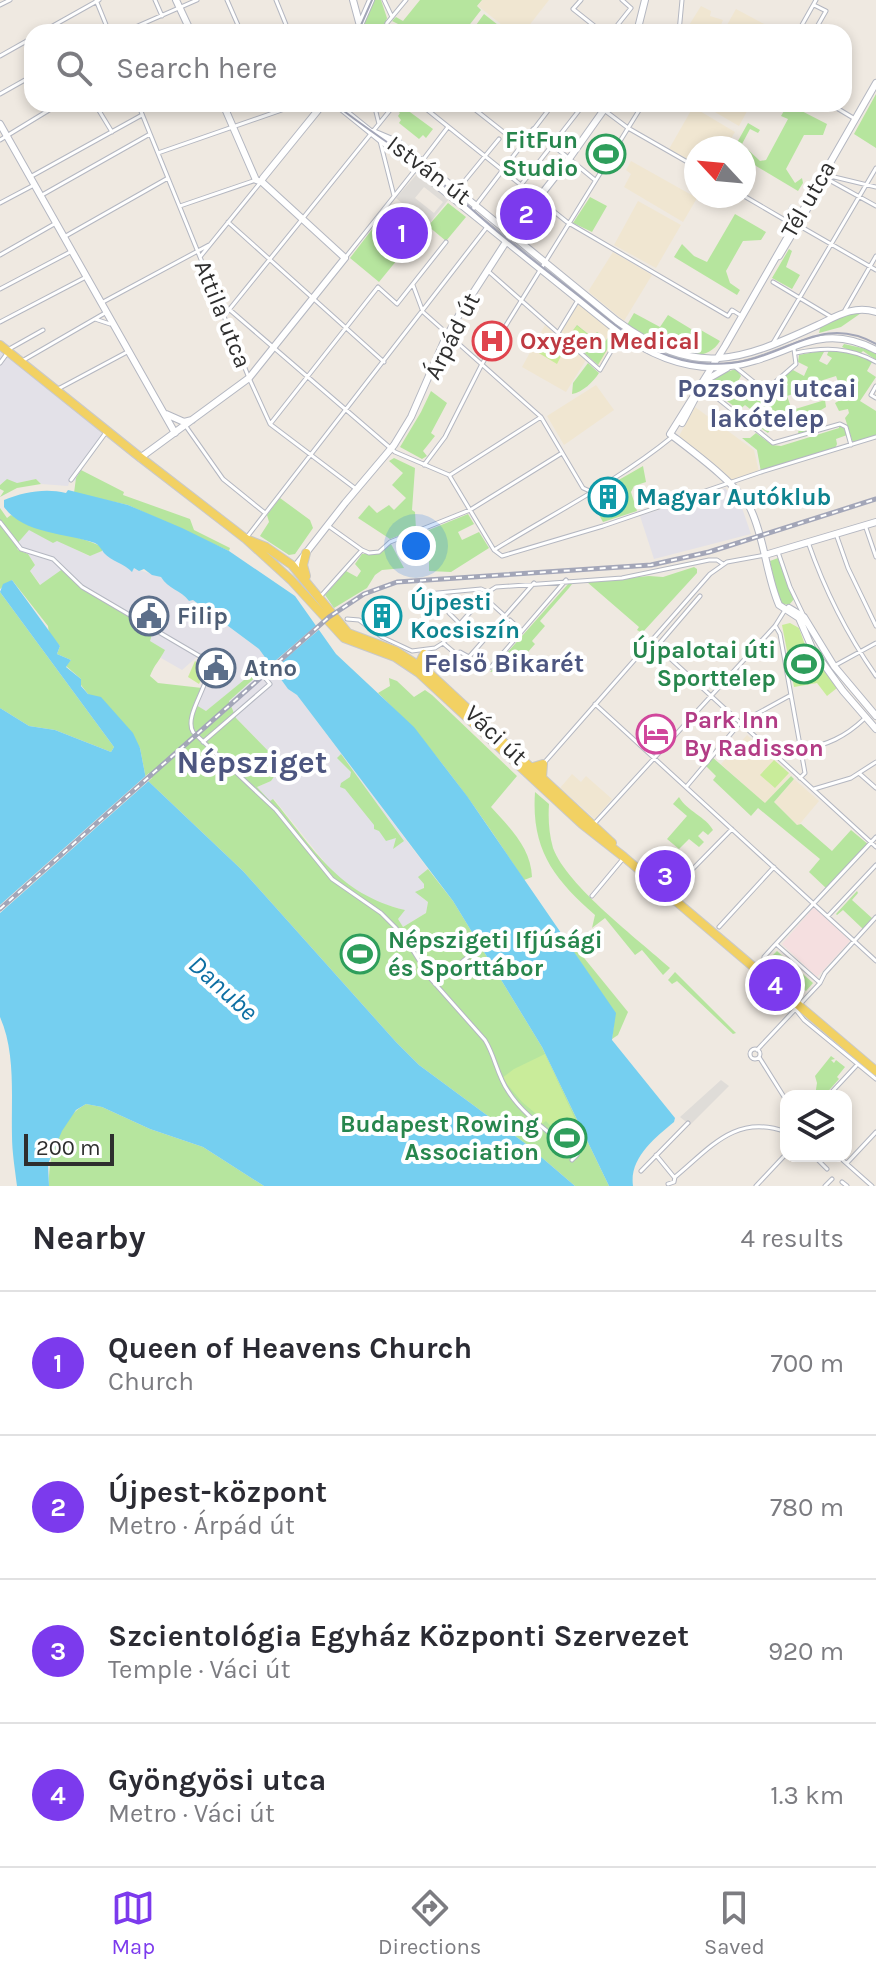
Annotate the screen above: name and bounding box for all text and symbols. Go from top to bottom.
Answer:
search box [24,24,852,112]
icon: search [52,46,96,90]
text: Search here [116,50,277,86]
place label: FitFun Studio [502,126,578,182]
street label: István út [382,130,476,210]
sports icon: FitFun Studio [585,133,627,175]
north arrow [684,136,756,208]
street label: Tél utca [775,156,841,242]
pin: 2 [500,184,552,244]
pin: 1 [376,203,428,263]
street label: Attila utca [189,256,257,372]
street label: Árpád út [417,288,486,384]
hospital icon: Oxygen Medical [471,320,513,362]
place label: Oxygen Medical [520,327,700,355]
district label: Pozsonyi utcai lakótelep [677,373,857,434]
building icon: Magyar Autóklub [587,476,629,518]
place label: Magyar Autóklub [636,483,831,511]
your location [396,526,436,566]
place label: Újpesti Kocsiszín [410,586,520,644]
public building icon: Filip [128,595,170,637]
building icon: Újpesti Kocsiszín [361,595,403,637]
place label: Filip [177,602,228,630]
place label: Újpalotai úti Sporttelep [632,634,776,692]
sports icon: Újpalotai úti Sporttelep [783,643,825,685]
public building icon: Atno [195,647,237,689]
district label: Felső Bikarét [424,648,584,679]
place label: Atno [244,654,297,682]
street label: Váci út [459,699,533,771]
place label: Park Inn By Radisson [684,706,824,762]
hotel icon: Park Inn By Radisson [635,713,677,755]
district label: Népsziget [177,744,327,781]
pin: 3 [639,846,691,906]
place label: Népszigeti Ifjúsági és Sporttábor [388,926,603,982]
sports icon: Népszigeti Ifjúsági és Sporttábor [339,933,381,975]
water label: Danube [182,949,264,1027]
pin: 4 [749,955,801,1015]
map controls [780,1090,852,1162]
button: layers [780,1090,852,1162]
place label: Budapest Rowing Association [340,1110,539,1166]
sports icon: Budapest Rowing Association [546,1117,588,1159]
scale bar [24,1130,114,1166]
text: 200 m [36,1135,101,1161]
text: Nearby [32,1218,146,1258]
text: 4 results [740,1223,844,1254]
text: Queen of Heavens Church [108,1330,472,1366]
text: 1 [53,1348,63,1379]
text: 700 m [770,1348,844,1379]
text: Church [108,1366,194,1397]
text: Újpest-központ [108,1474,327,1510]
text: 2 [50,1492,66,1523]
text: 780 m [770,1492,844,1523]
text: Metro · Árpád út [108,1510,295,1541]
text: Szcientológia Egyház Központi Szervezet [108,1618,689,1654]
text: 3 [50,1636,66,1667]
text: 920 m [768,1636,844,1667]
text: Temple · Váci út [108,1654,291,1685]
text: Gyöngyösi utca [108,1762,326,1798]
text: 4 [50,1780,66,1811]
text: 1.3 km [770,1780,844,1811]
text: Metro · Váci út [108,1798,275,1829]
tab: Map [111,1886,155,1960]
tab: Directions [378,1886,481,1960]
tab: Saved [704,1886,765,1960]

